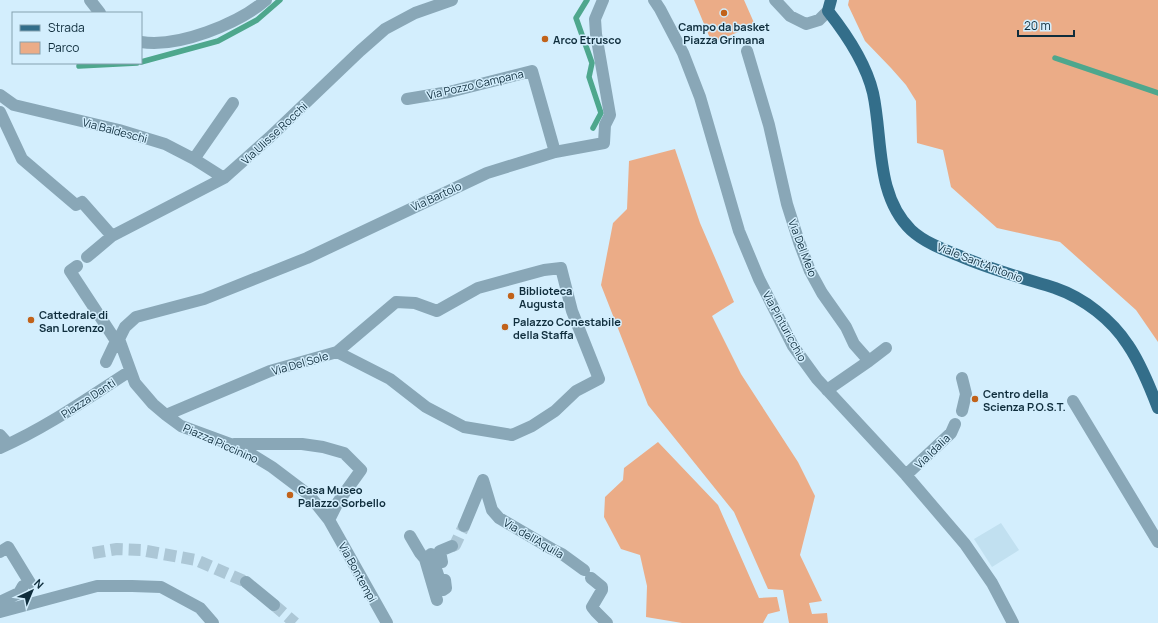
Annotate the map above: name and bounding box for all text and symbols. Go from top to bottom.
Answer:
marker: Campo da basket Piazza Grimana [719,8,729,18]
legend [12,12,142,64]
scale bar [1018,12,1074,38]
text: 20 m [1024,17,1051,34]
text: Strada [48,19,85,36]
place label: Campo da basket Piazza Grimana [678,19,770,47]
place label: Arco Etrusco [553,32,621,47]
marker: Arco Etrusco [540,34,550,44]
text: Parco [48,39,79,56]
street label: Via Pozzo Campana [425,66,525,102]
street label: Via Ulisse Rocchi [238,99,310,167]
street label: Via Baldeschi [81,114,149,146]
street label: Via Bartolo [408,178,464,214]
street label: Via Del Melo [785,217,821,279]
street label: Viale Sant'Antonio [935,239,1026,285]
place label: Biblioteca Augusta [519,283,572,311]
street label: Via Pinturicchio [759,288,811,364]
marker: Biblioteca Augusta [506,291,516,301]
place label: Cattedrale di San Lorenzo [39,307,108,335]
place label: Palazzo Conestabile della Staffa [513,314,621,342]
marker: Cattedrale di San Lorenzo [26,315,36,325]
marker: Palazzo Conestabile della Staffa [500,322,510,332]
street label: Via Del Sole [270,348,331,378]
street label: Piazza Danti [58,375,118,421]
place label: Centro della Scienza P.O.S.T. [983,386,1066,414]
marker: Centro della Scienza P.O.S.T. [970,394,980,404]
street label: Piazza Piccinino [181,420,261,466]
street label: Via Idalia [911,430,953,472]
place label: Casa Museo Palazzo Sorbello [298,482,386,510]
marker: Casa Museo Palazzo Sorbello [285,490,295,500]
street label: Via dell'Aquila [501,515,567,561]
street label: Via Bontempi [335,540,381,604]
north arrow [12,571,52,611]
text: N [31,575,47,592]

